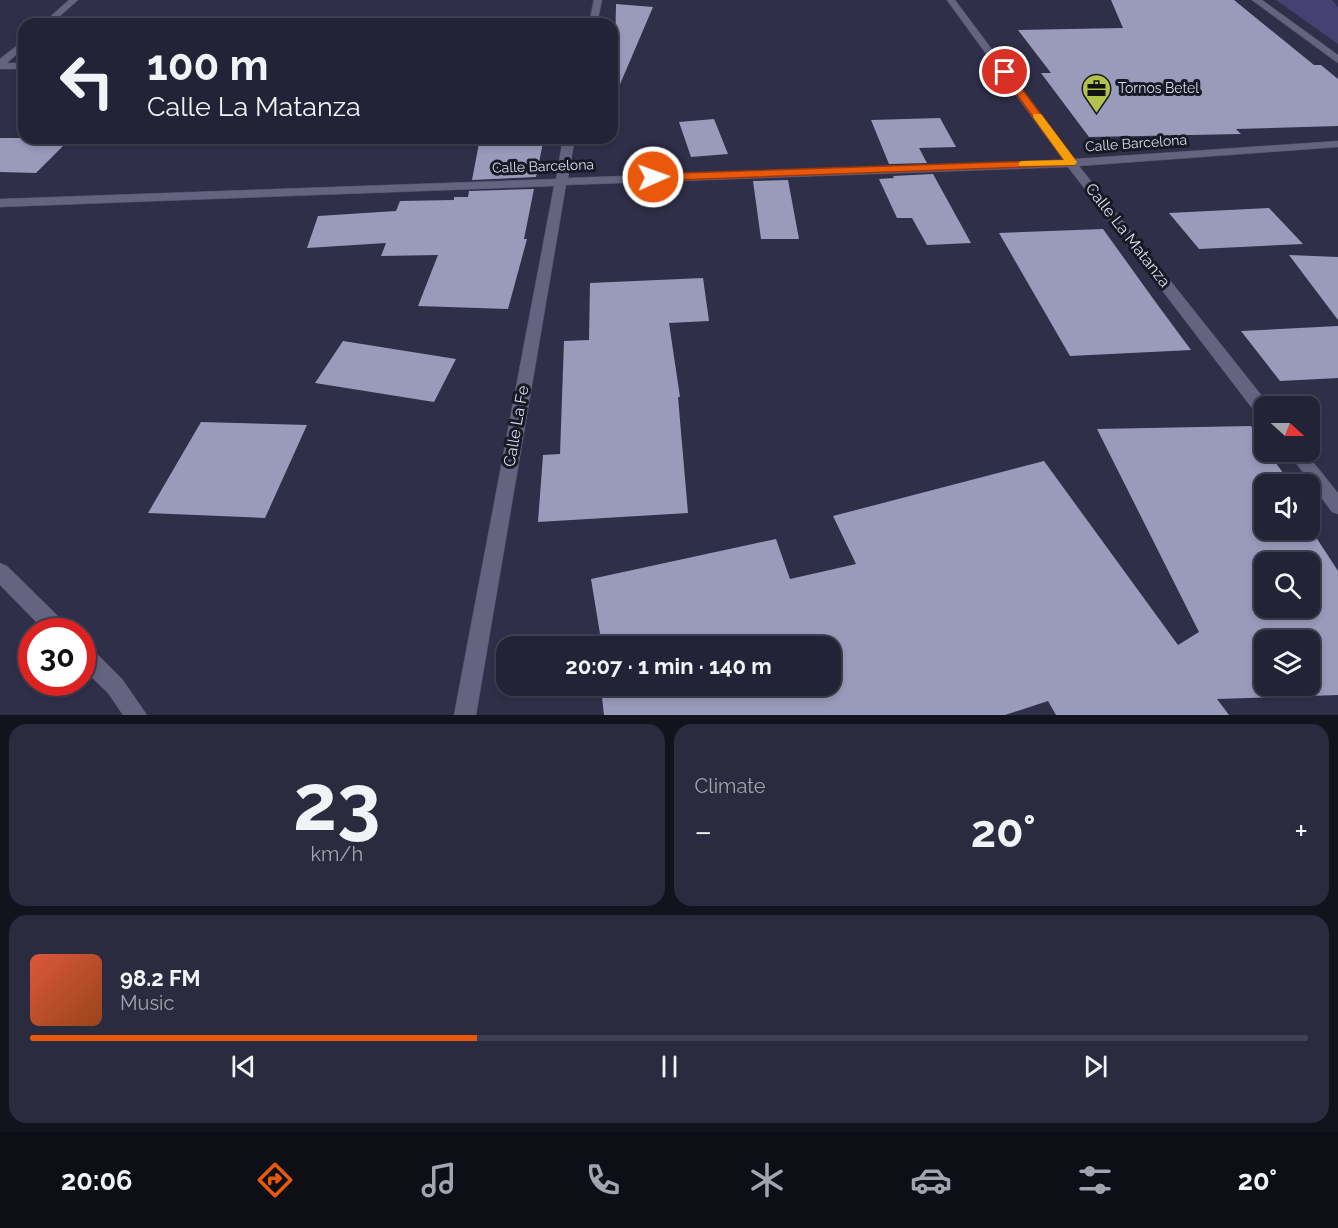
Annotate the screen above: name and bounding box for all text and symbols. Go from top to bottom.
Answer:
text: 100 m [147,41,269,90]
icon: left [48,42,126,120]
pin [979,46,1030,97]
icon: arrive [988,55,1021,88]
office icon: Tornos Betel [1081,72,1113,114]
place label: Tornos Betel [1118,80,1199,96]
text: Calle La Matanza [147,91,361,122]
street label: Calle Barcelona [1085,131,1187,155]
position arrow [621,145,685,209]
street label: Calle Barcelona [492,156,594,176]
street label: Calle La Matanza [1082,179,1174,291]
street label: Calle La Fe [499,384,533,468]
north arrow [1254,396,1320,462]
map controls [1254,396,1320,696]
button: sound [1254,474,1320,540]
button: search [1254,552,1320,618]
speed limit sign: 30 [18,618,96,696]
button: layers [1254,630,1320,696]
text: 20:07 · 1 min · 140 m [565,653,772,679]
text: 23 [293,757,381,848]
text: Climate [695,774,766,798]
text: 20° [971,805,1036,858]
text: − [695,812,712,851]
text: + [1294,812,1308,851]
text: km/h [310,842,363,866]
text: 98.2 FM [120,965,201,991]
text: Music [120,991,174,1015]
icon: previous [227,1050,260,1083]
icon: pause [653,1050,686,1083]
icon: next [1079,1050,1112,1083]
icon: directions [254,1159,296,1201]
icon: music [418,1159,460,1201]
icon: phone [582,1159,624,1201]
icon: climate [746,1159,788,1201]
icon: car [910,1159,952,1201]
icon: filters [1074,1159,1116,1201]
text: 20:06 [61,1165,132,1196]
text: 20° [1238,1165,1277,1196]

